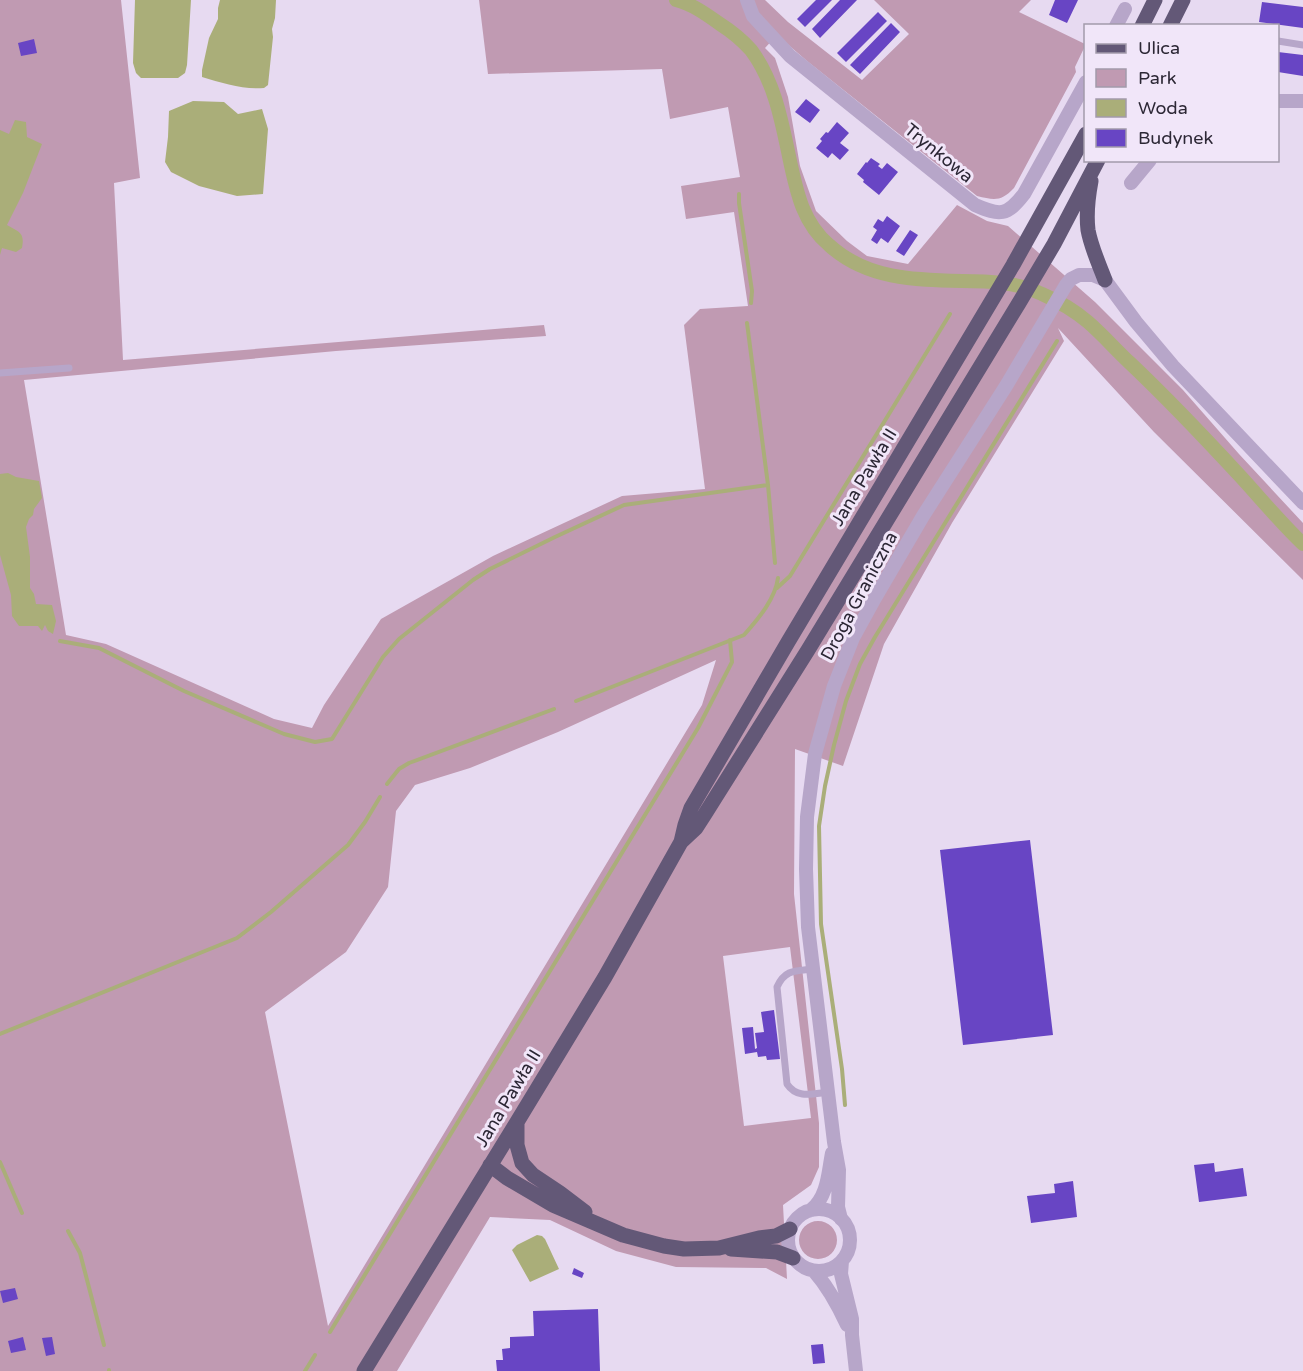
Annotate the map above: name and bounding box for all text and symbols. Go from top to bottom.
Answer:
legend [1084,24,1279,162]
text: Ulica [1138,37,1180,59]
text: Park [1138,67,1177,89]
text: Woda [1138,97,1188,119]
street label: Trynkowa [900,119,978,187]
text: Budynek [1138,127,1213,149]
street label: Jana Pawła II [826,424,902,530]
street label: Droga Graniczna [816,528,902,664]
street label: Jana Pawła II [470,1045,546,1151]

